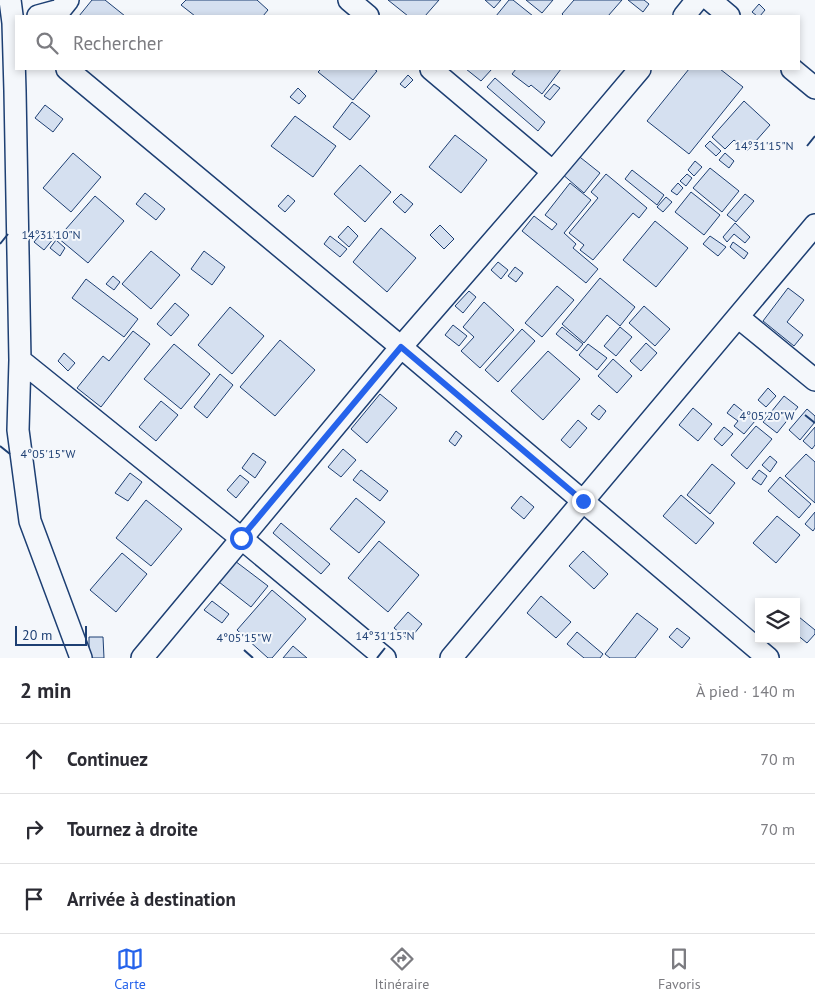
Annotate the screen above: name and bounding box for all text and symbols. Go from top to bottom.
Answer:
search box [15,15,800,70]
icon: search [33,29,61,57]
text: Rechercher [73,31,163,55]
text: 14°31'15"N [734,138,794,153]
text: 14°31'10"N [21,227,81,242]
text: 4°05'20"W [740,408,794,423]
text: 4°05'15"W [21,446,75,461]
route end [572,490,595,513]
route start [230,527,253,550]
map controls [755,598,800,643]
button: layers [755,598,800,643]
scale bar [15,623,88,646]
text: 20 m [22,626,52,644]
text: 14°31'15"N [355,628,415,643]
text: 4°05'15"W [217,630,271,645]
text: 2 min [20,677,71,704]
text: À pied · 140 m [696,681,795,701]
icon: ahead [20,745,48,773]
text: Continuez [67,747,148,771]
text: 70 m [760,749,795,769]
icon: right [20,815,48,843]
text: Tournez à droite [67,817,198,841]
text: 70 m [760,819,795,839]
icon: arrive [20,885,48,913]
text: Arrivée à destination [67,887,236,911]
tab: Carte [114,945,146,993]
tab: Itinéraire [375,945,429,993]
tab: Favoris [658,945,701,993]

